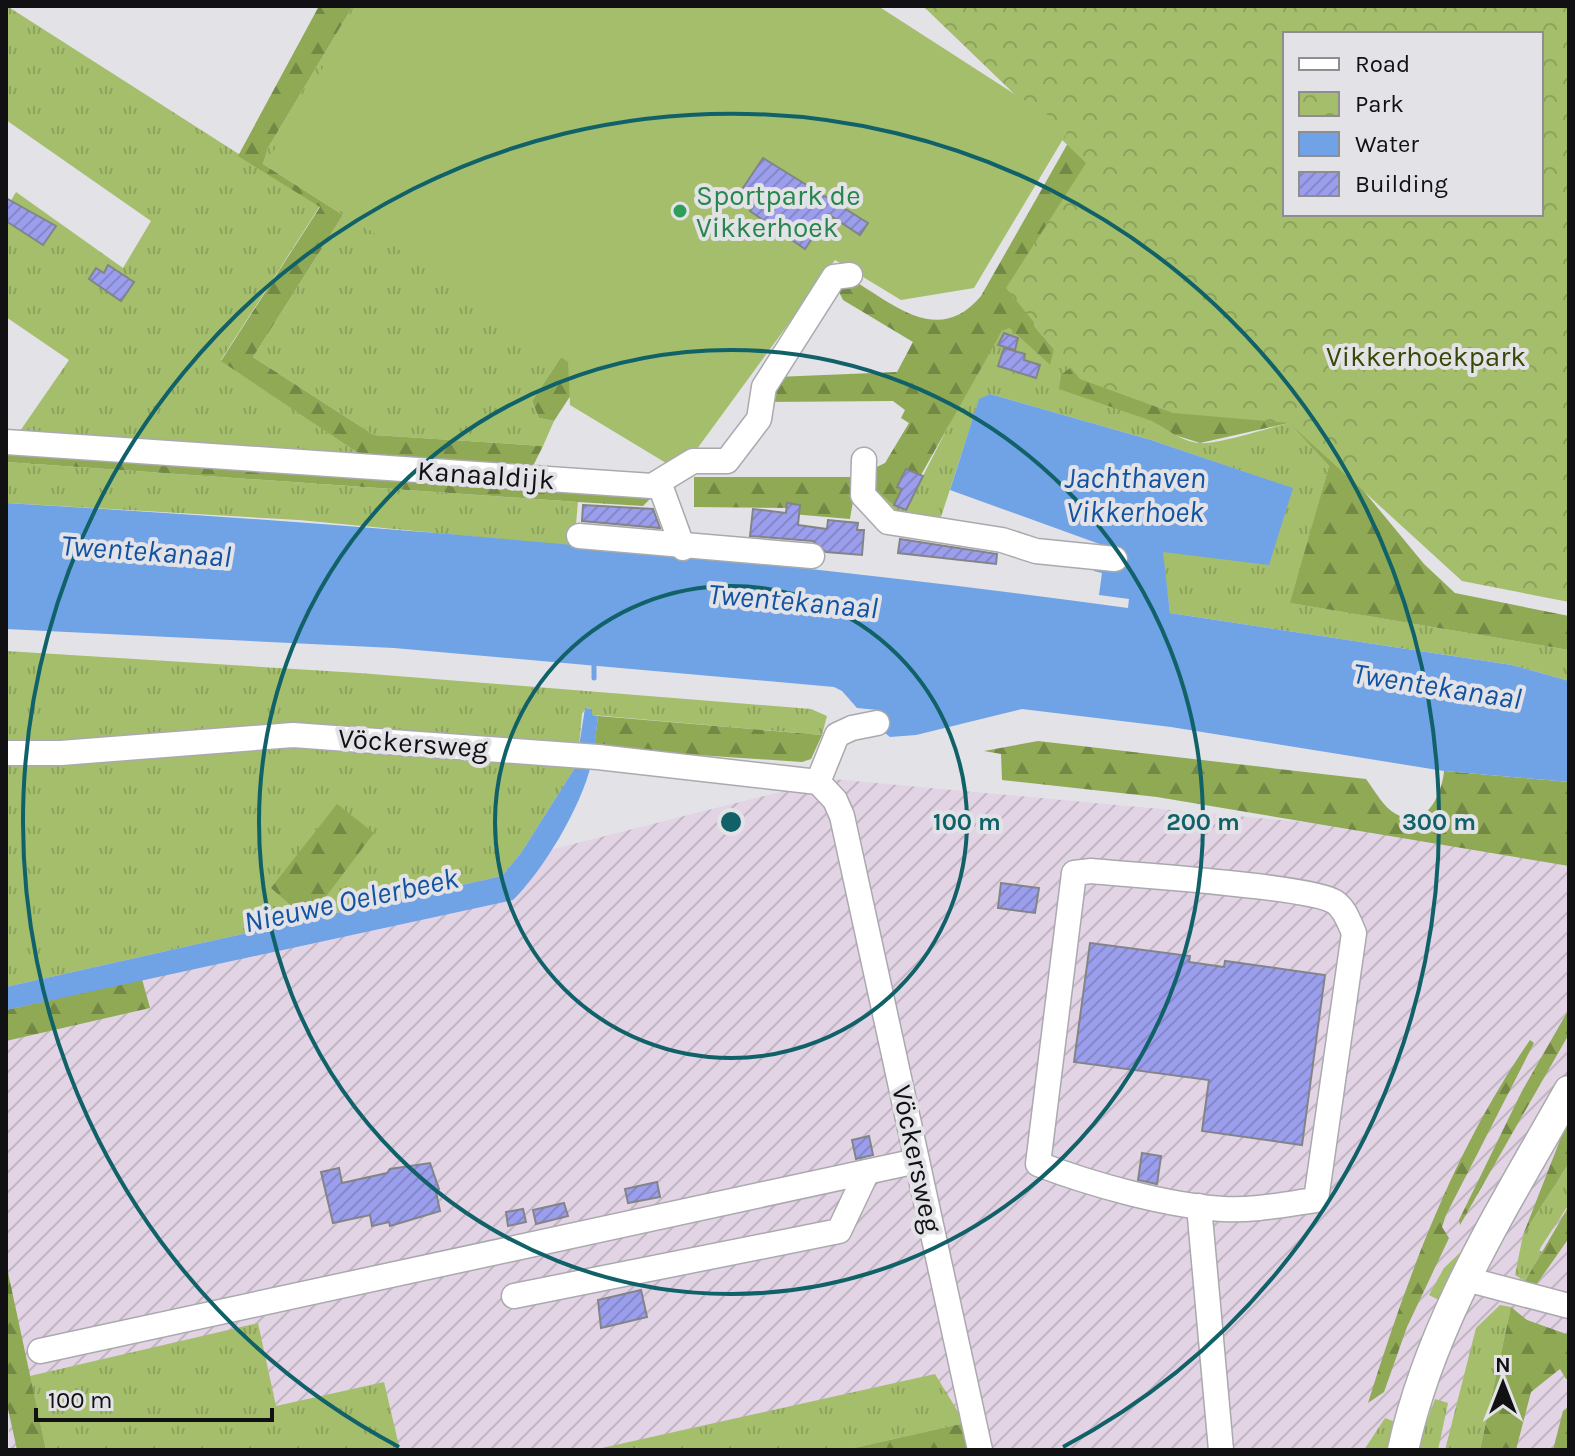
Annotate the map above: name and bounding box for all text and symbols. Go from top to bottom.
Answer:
legend [1283,32,1543,216]
text: Road [1355,50,1410,78]
text: Park [1355,90,1404,118]
text: Water [1355,130,1419,158]
text: Building [1355,170,1448,198]
place label: Sportpark de Vikkerhoek [696,179,861,244]
marker: Sportpark de Vikkerhoek [671,202,689,220]
park label: Vikkerhoekpark [1326,340,1526,373]
street label: Kanaaldijk [416,454,556,496]
water label: Jachthaven Vikkerhoek [1064,460,1206,530]
water label: Twentekanaal [60,527,232,575]
water label: Twentekanaal [706,576,880,626]
water label: Twentekanaal [1350,655,1524,717]
street label: Vöckersweg [337,721,489,765]
centre of rings [717,808,745,836]
text: 100 m [933,808,1001,836]
text: 200 m [1166,808,1240,836]
text: 300 m [1402,808,1476,836]
water label: Nieuwe Oelerbeek [240,860,462,940]
street label: Vöckersweg [885,1082,949,1236]
north arrow [1463,1344,1543,1424]
text: N [1495,1352,1511,1378]
scale bar [36,1372,272,1422]
text: 100 m [48,1386,113,1414]

